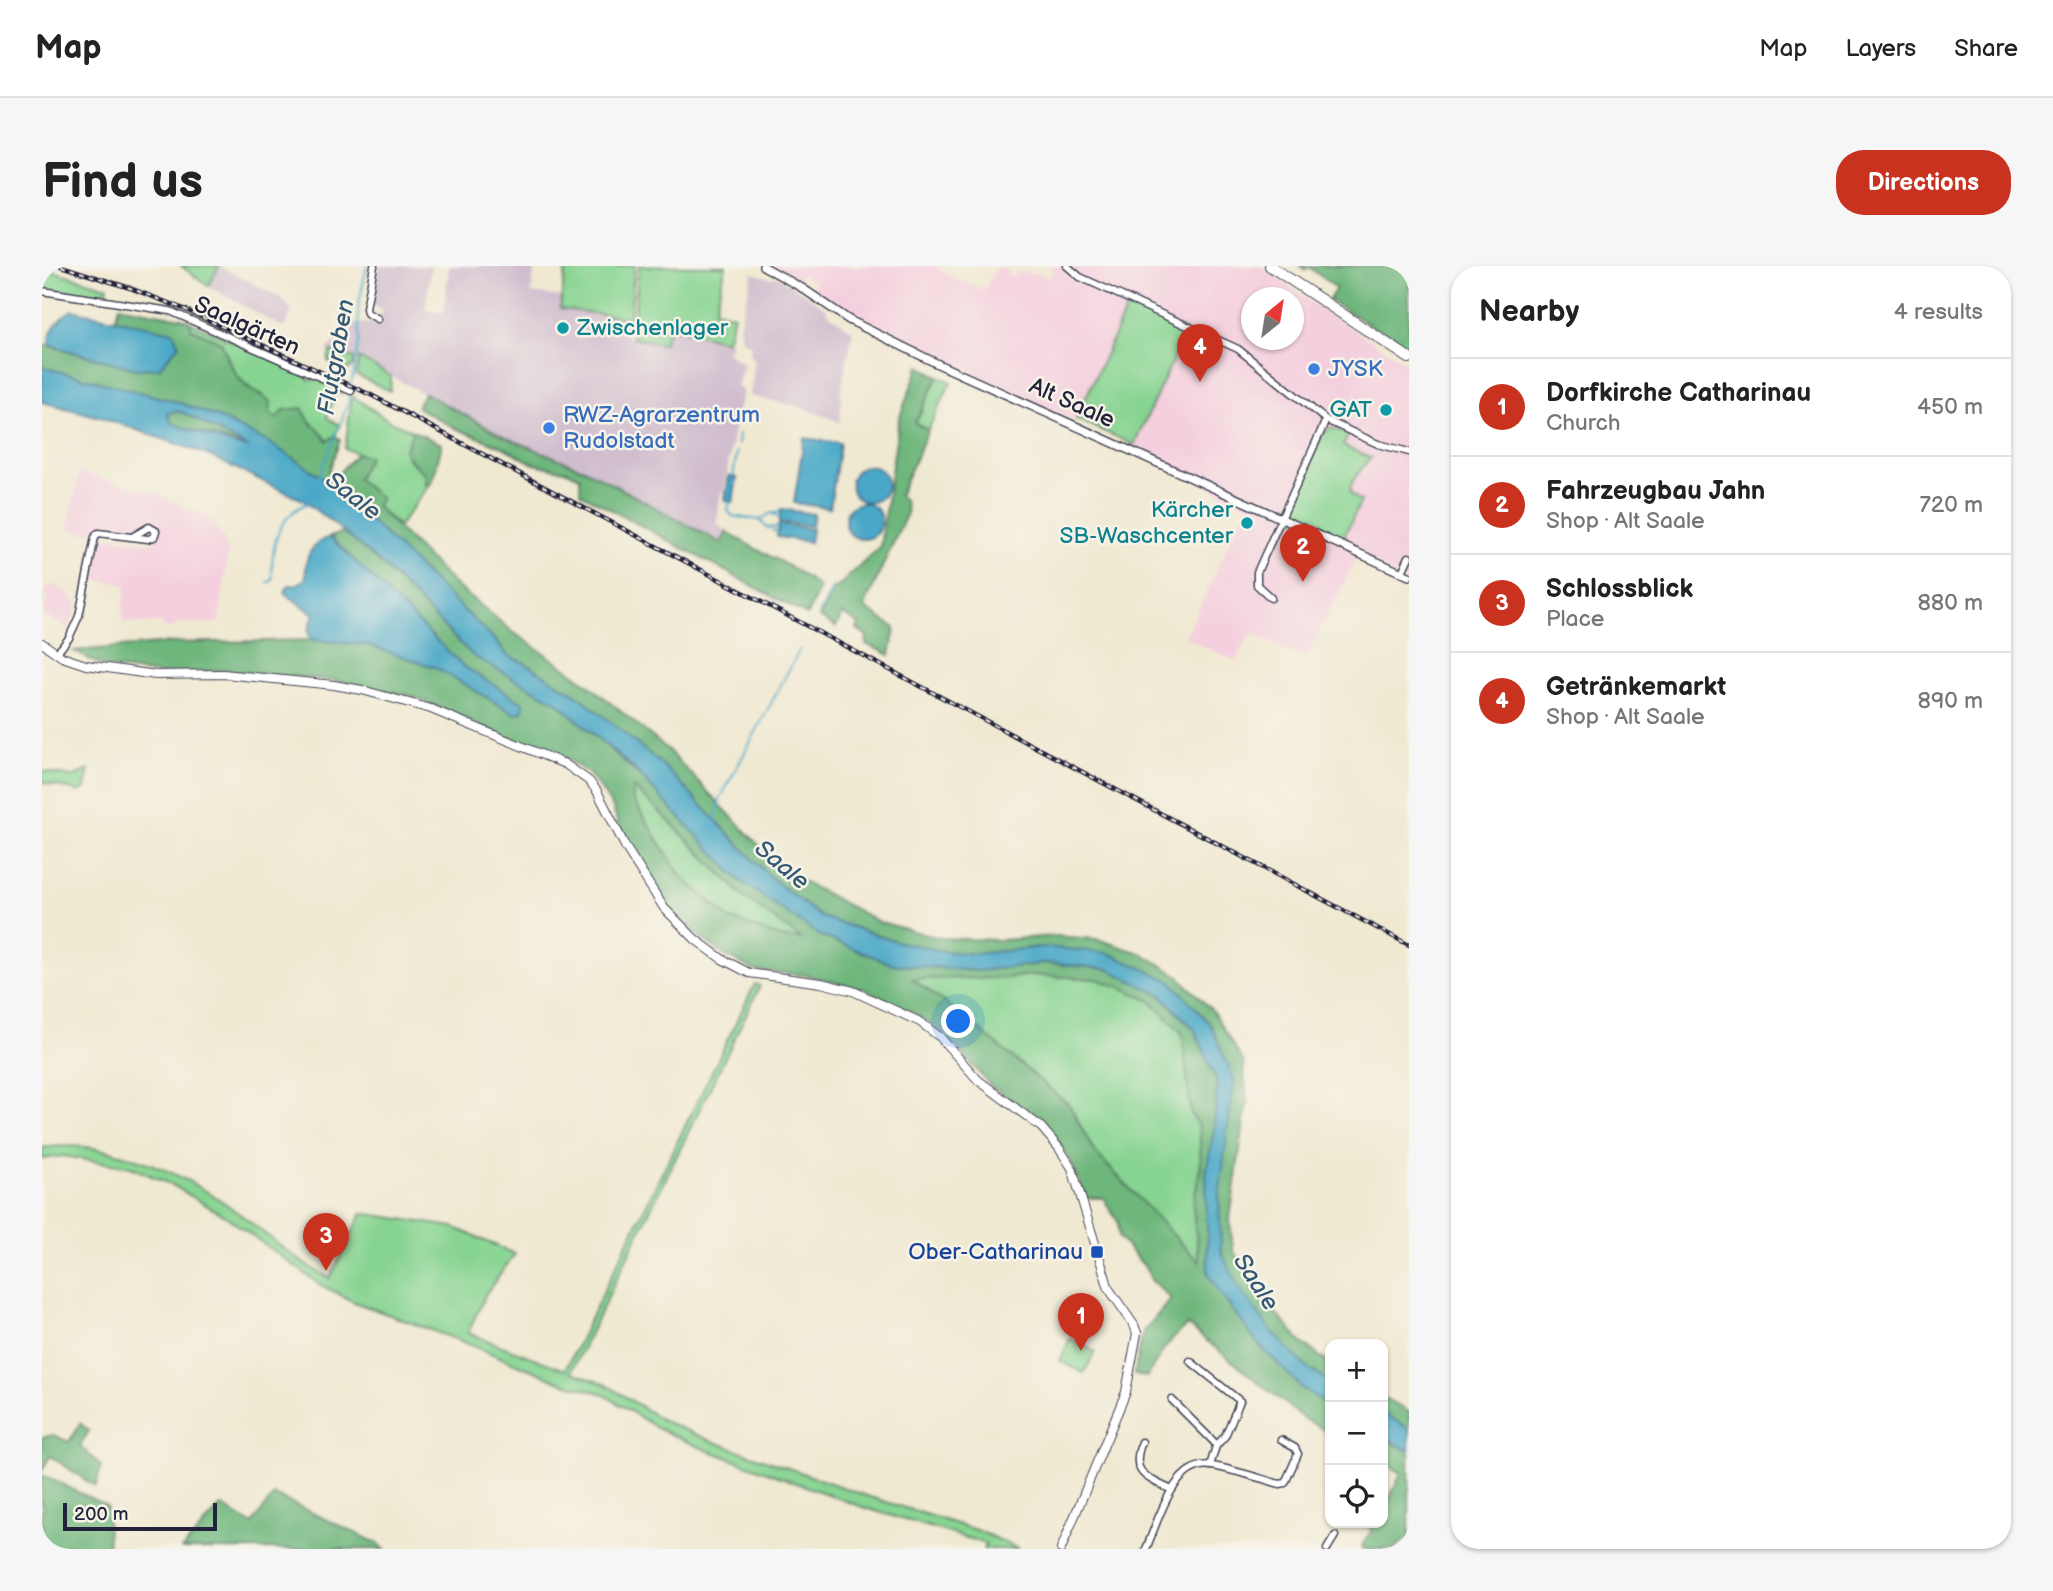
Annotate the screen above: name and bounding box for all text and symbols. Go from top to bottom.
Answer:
text: Map [35,28,101,68]
text: Map [1759,34,1807,63]
text: Layers [1845,34,1916,63]
text: Share [1954,34,2018,63]
button: Directions [1836,150,2011,215]
text: Find us [42,153,203,212]
north arrow [1241,287,1304,350]
street label: Saalgärten [190,290,304,362]
text: Nearby [1479,294,1579,330]
water label: Flutgraben [312,297,360,417]
text: 4 results [1894,298,1983,326]
place label: Zwischenlager [576,314,729,342]
marker: Zwischenlager [555,320,571,336]
pin: 4 [1177,324,1223,382]
place label: JYSK [1328,355,1383,383]
marker: JYSK [1306,361,1322,377]
street label: Alt Saale [1025,372,1119,434]
text: Dorfkirche Catharinau [1546,378,1811,409]
text: 1 [1497,393,1507,421]
text: 450 m [1917,393,1983,421]
place label: GAT [1330,396,1372,424]
place label: RWZ-Agrarzentrum Rudolstadt [563,401,760,455]
marker: GAT [1378,402,1394,418]
text: Church [1546,409,1621,437]
marker: RWZ-Agrarzentrum Rudolstadt [541,420,557,436]
water label: Saale [320,465,386,527]
text: Fahrzeugbau Jahn [1546,476,1765,507]
text: 2 [1495,491,1509,519]
text: 720 m [1919,491,1983,519]
place label: Kärcher SB-Waschcenter [1059,496,1234,550]
text: Shop · Alt Saale [1546,507,1705,535]
marker: Kärcher SB-Waschcenter [1239,515,1255,531]
pin: 2 [1280,524,1326,582]
text: Schlossblick [1546,574,1693,605]
text: 3 [1495,589,1509,617]
text: 880 m [1917,589,1983,617]
text: Place [1546,605,1604,633]
text: Getränkemarkt [1546,672,1726,703]
text: 4 [1495,687,1509,715]
text: 890 m [1918,687,1983,715]
text: Shop · Alt Saale [1546,703,1705,731]
water label: Saale [749,834,815,896]
your location [941,1004,975,1038]
pin: 3 [303,1213,349,1271]
place label: Ober-Catharinau [908,1238,1083,1266]
marker: Ober-Catharinau [1089,1244,1105,1260]
water label: Saale [1227,1248,1285,1316]
pin: 1 [1058,1293,1104,1351]
map controls [1325,1339,1388,1528]
button: + [1325,1339,1388,1402]
button: − [1325,1402,1388,1465]
button: locate [1325,1465,1388,1528]
scale bar [63,1500,217,1532]
text: 200 m [74,1503,128,1526]

